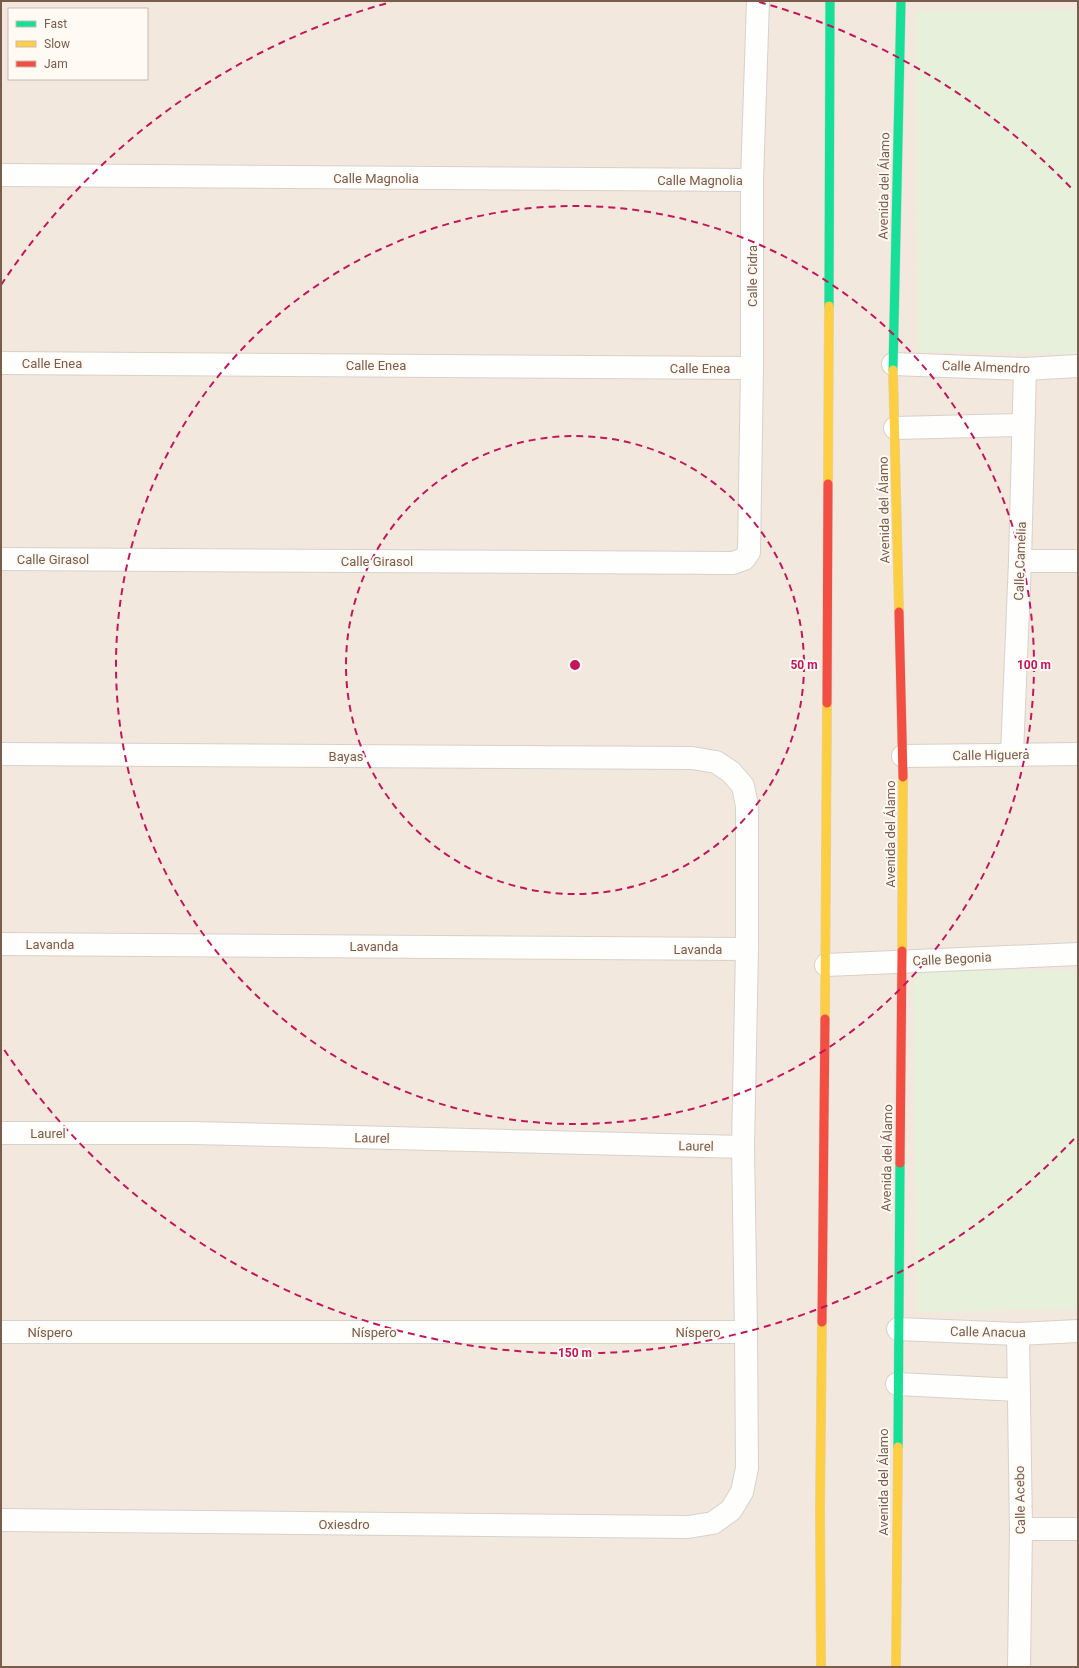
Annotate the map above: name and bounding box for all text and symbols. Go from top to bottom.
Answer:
legend [8,8,148,80]
text: Fast [44,17,67,31]
text: Slow [44,37,70,51]
text: Jam [44,57,68,71]
street label: Avenida del Álamo [876,132,892,240]
street label: Calle Magnolia [333,171,419,186]
street label: Calle Magnolia [657,173,743,188]
street label: Calle Cidra [745,245,760,307]
street label: Calle Enea [22,356,82,371]
street label: Calle Enea [346,358,406,373]
street label: Calle Almendro [942,358,1030,376]
street label: Calle Enea [670,361,730,376]
street label: Avenida del Álamo [876,456,892,564]
street label: Calle Camelia [1011,521,1029,601]
street label: Calle Girasol [17,552,89,567]
street label: Calle Girasol [341,554,413,569]
centre of rings [568,658,582,672]
text: 50 m [790,658,818,672]
text: 100 m [1017,658,1051,672]
street label: Calle Higuera [952,747,1030,763]
street label: Bayas [329,749,364,764]
street label: Avenida del Álamo [883,780,898,888]
street label: Lavanda [26,937,74,952]
street label: Lavanda [350,939,398,954]
street label: Lavanda [674,942,722,957]
street label: Calle Begonia [912,949,992,969]
street label: Avenida del Álamo [879,1104,895,1212]
street label: Laurel [30,1126,66,1141]
street label: Laurel [354,1130,390,1146]
street label: Laurel [678,1138,714,1154]
street label: Calle Anacua [950,1324,1026,1340]
street label: Níspero [27,1325,73,1340]
street label: Níspero [351,1325,397,1340]
street label: Níspero [675,1325,721,1340]
text: 150 m [558,1346,592,1360]
street label: Avenida del Álamo [876,1428,891,1536]
street label: Calle Acebo [1012,1465,1028,1535]
street label: Oxiesdro [318,1517,370,1532]

